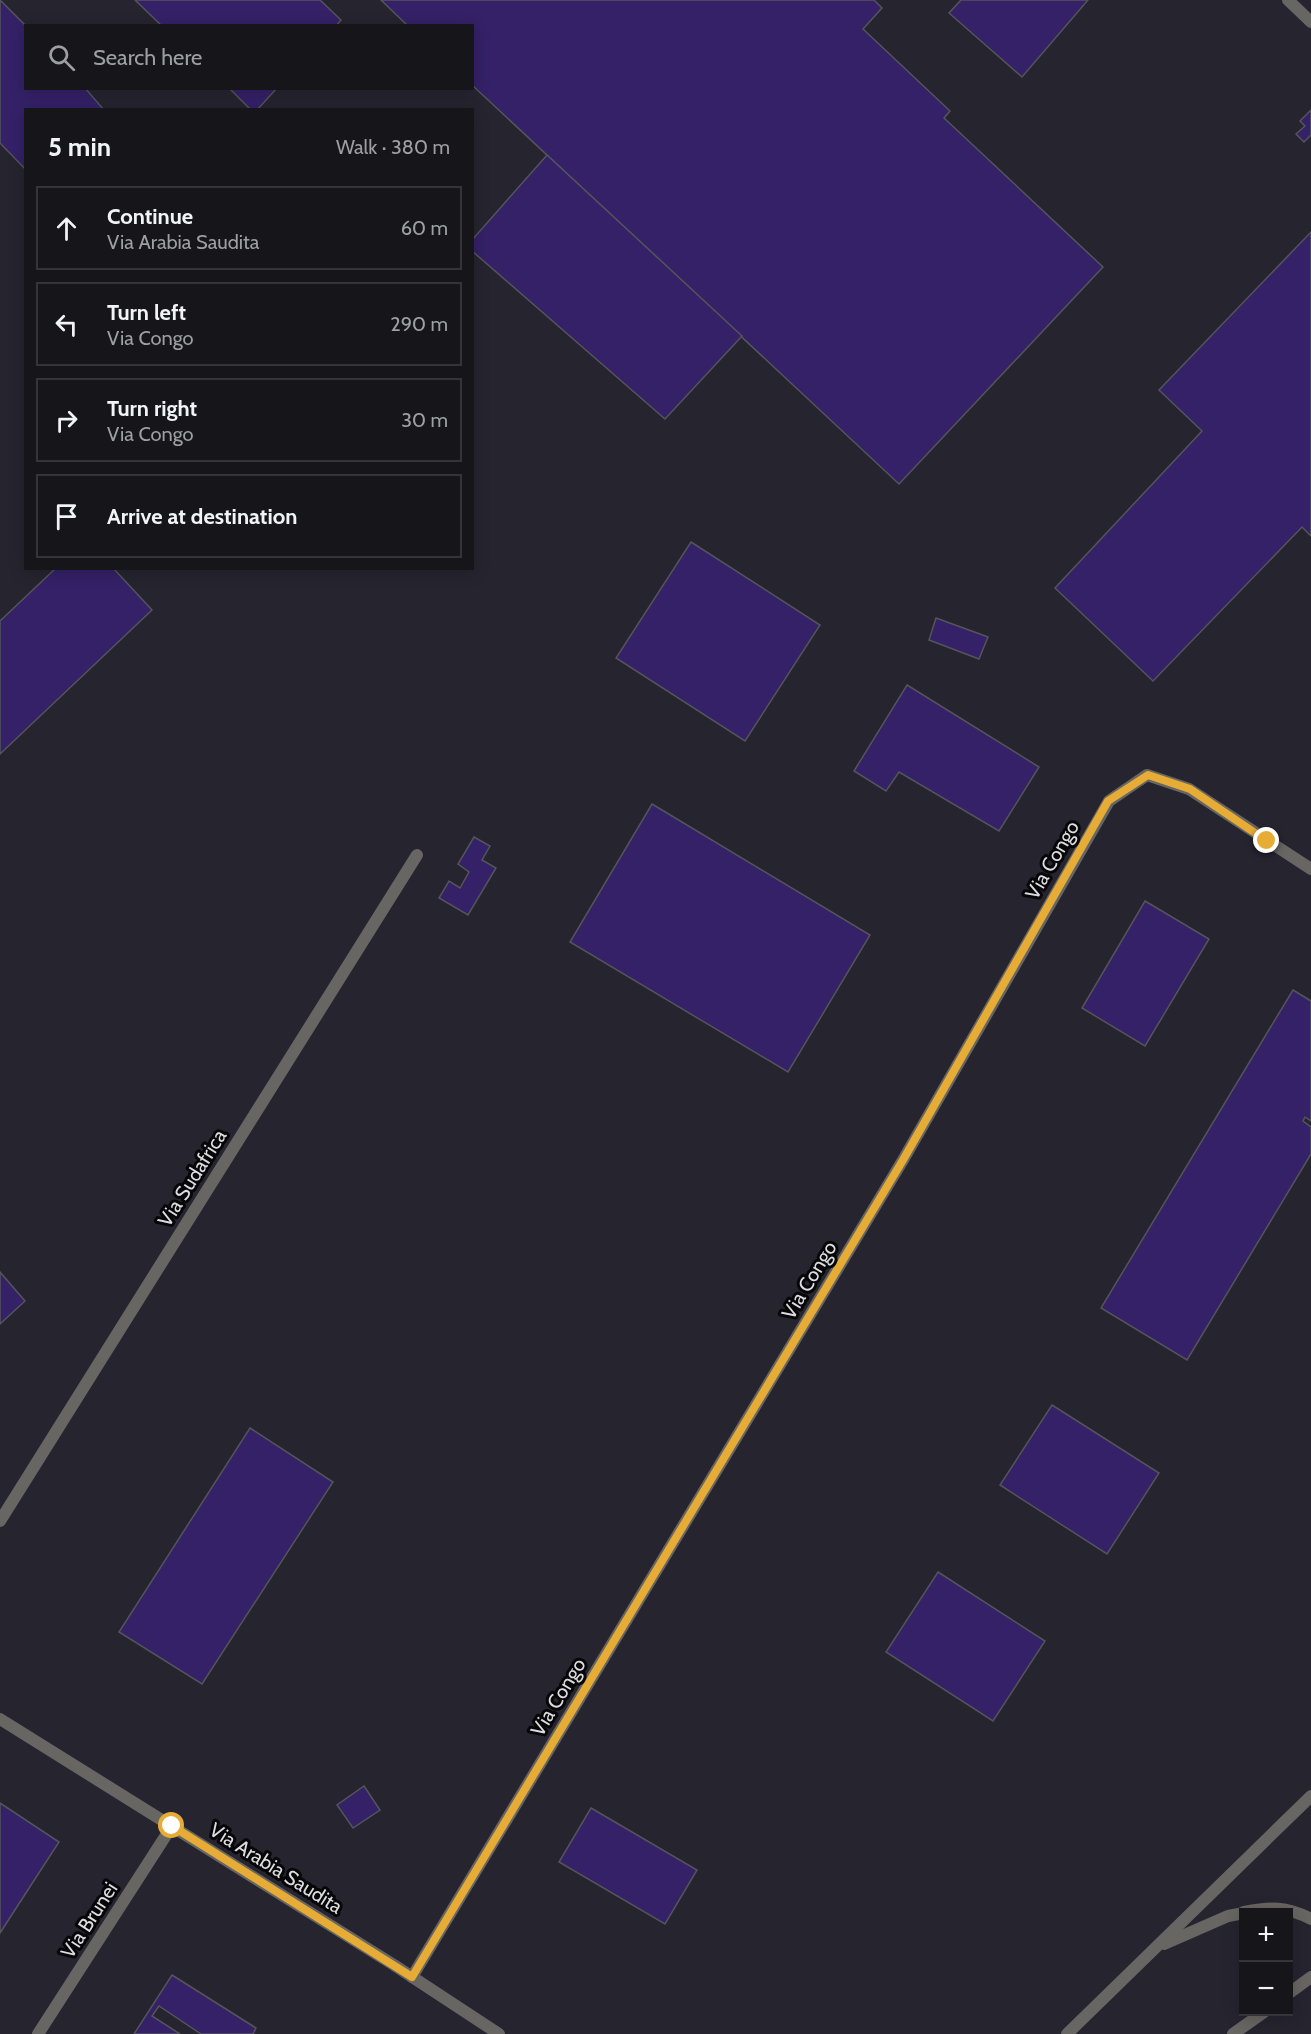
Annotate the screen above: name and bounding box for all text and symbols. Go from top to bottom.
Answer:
search box [24,24,474,90]
icon: search [45,41,78,74]
text: Search here [93,44,202,71]
text: 5 min [48,131,111,163]
text: Walk · 380 m [336,135,450,159]
text: Continue [107,203,193,230]
icon: ahead [50,212,83,245]
text: 60 m [401,216,448,240]
text: Via Arabia Saudita [107,230,259,254]
text: Turn left [107,299,186,326]
icon: left [50,308,83,341]
text: 290 m [390,312,448,336]
text: Via Congo [107,326,194,350]
text: Turn right [107,395,197,422]
icon: right [50,404,83,437]
text: 30 m [401,408,448,432]
text: Via Congo [107,422,194,446]
icon: arrive [50,500,83,533]
text: Arrive at destination [107,503,297,530]
street label: Via Congo [1020,816,1084,904]
route end [1253,827,1279,853]
street label: Via Sudafrica [153,1125,232,1231]
street label: Via Congo [776,1237,842,1323]
street label: Via Congo [525,1654,591,1740]
route start [158,1812,184,1838]
street label: Via Arabia Saudita [205,1817,347,1919]
street label: Via Brunei [56,1878,122,1962]
map controls [1239,1908,1293,2016]
button: + [1239,1908,1293,1962]
button: − [1239,1962,1293,2016]

